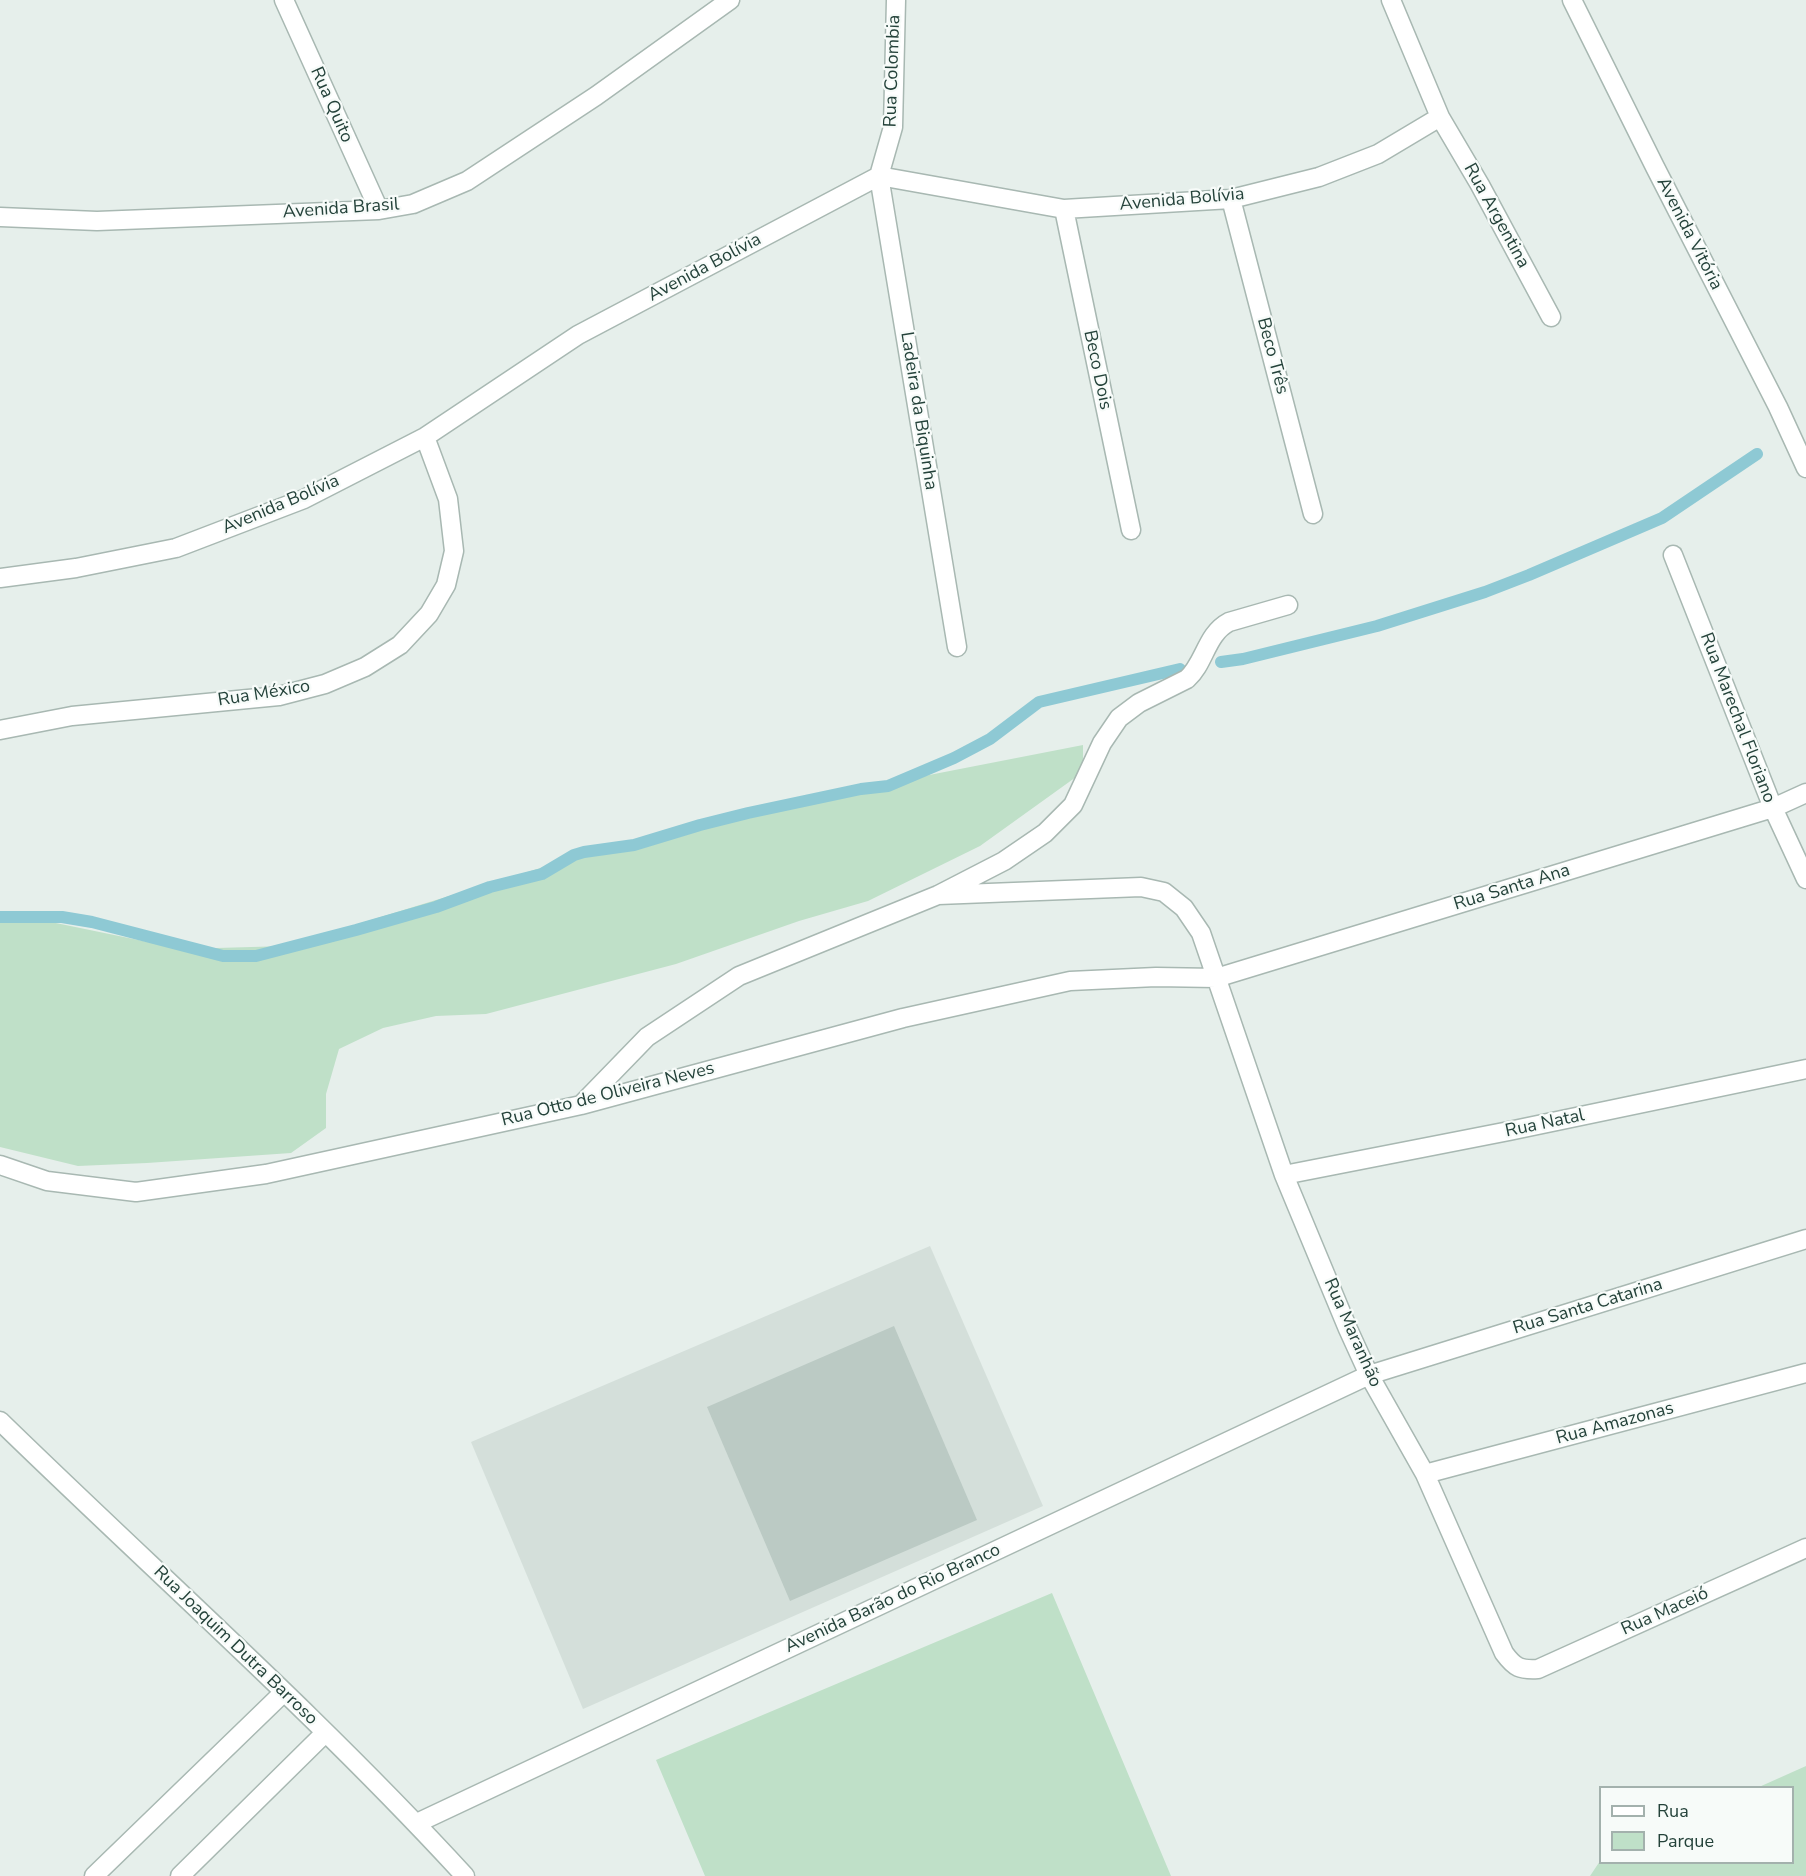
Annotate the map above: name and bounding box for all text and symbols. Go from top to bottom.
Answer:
street label: Rua Colombia [880,14,906,128]
street label: Rua Quito [305,64,357,146]
street label: Rua Argentina [1458,160,1534,272]
street label: Avenida Vitória [1651,174,1727,294]
street label: Avenida Bolívia [1119,184,1245,216]
street label: Avenida Brasil [282,194,400,224]
street label: Avenida Bolívia [645,229,765,307]
street label: Beco Três [1251,315,1293,397]
street label: Beco Dois [1078,328,1116,412]
street label: Ladeira da Biquinha [895,330,941,492]
street label: Avenida Bolívia [219,471,343,539]
street label: Rua Marechal Floriano [1695,630,1779,806]
street label: Rua México [216,676,312,712]
street label: Rua Santa Ana [1451,860,1573,916]
street label: Rua Otto de Oliveira Neves [499,1058,717,1132]
street label: Rua Natal [1503,1105,1587,1143]
street label: Rua Santa Catarina [1511,1274,1665,1340]
street label: Rua Maranhão [1318,1275,1386,1391]
street label: Rua Amazonas [1554,1398,1676,1450]
street label: Avenida Barão do Rio Branco [782,1540,1004,1658]
street label: Rua Joaquim Dutra Barroso [148,1562,322,1730]
street label: Rua Maceió [1618,1583,1712,1641]
legend [1599,1786,1794,1864]
text: Rua [1657,1799,1689,1823]
text: Parque [1657,1829,1714,1853]

